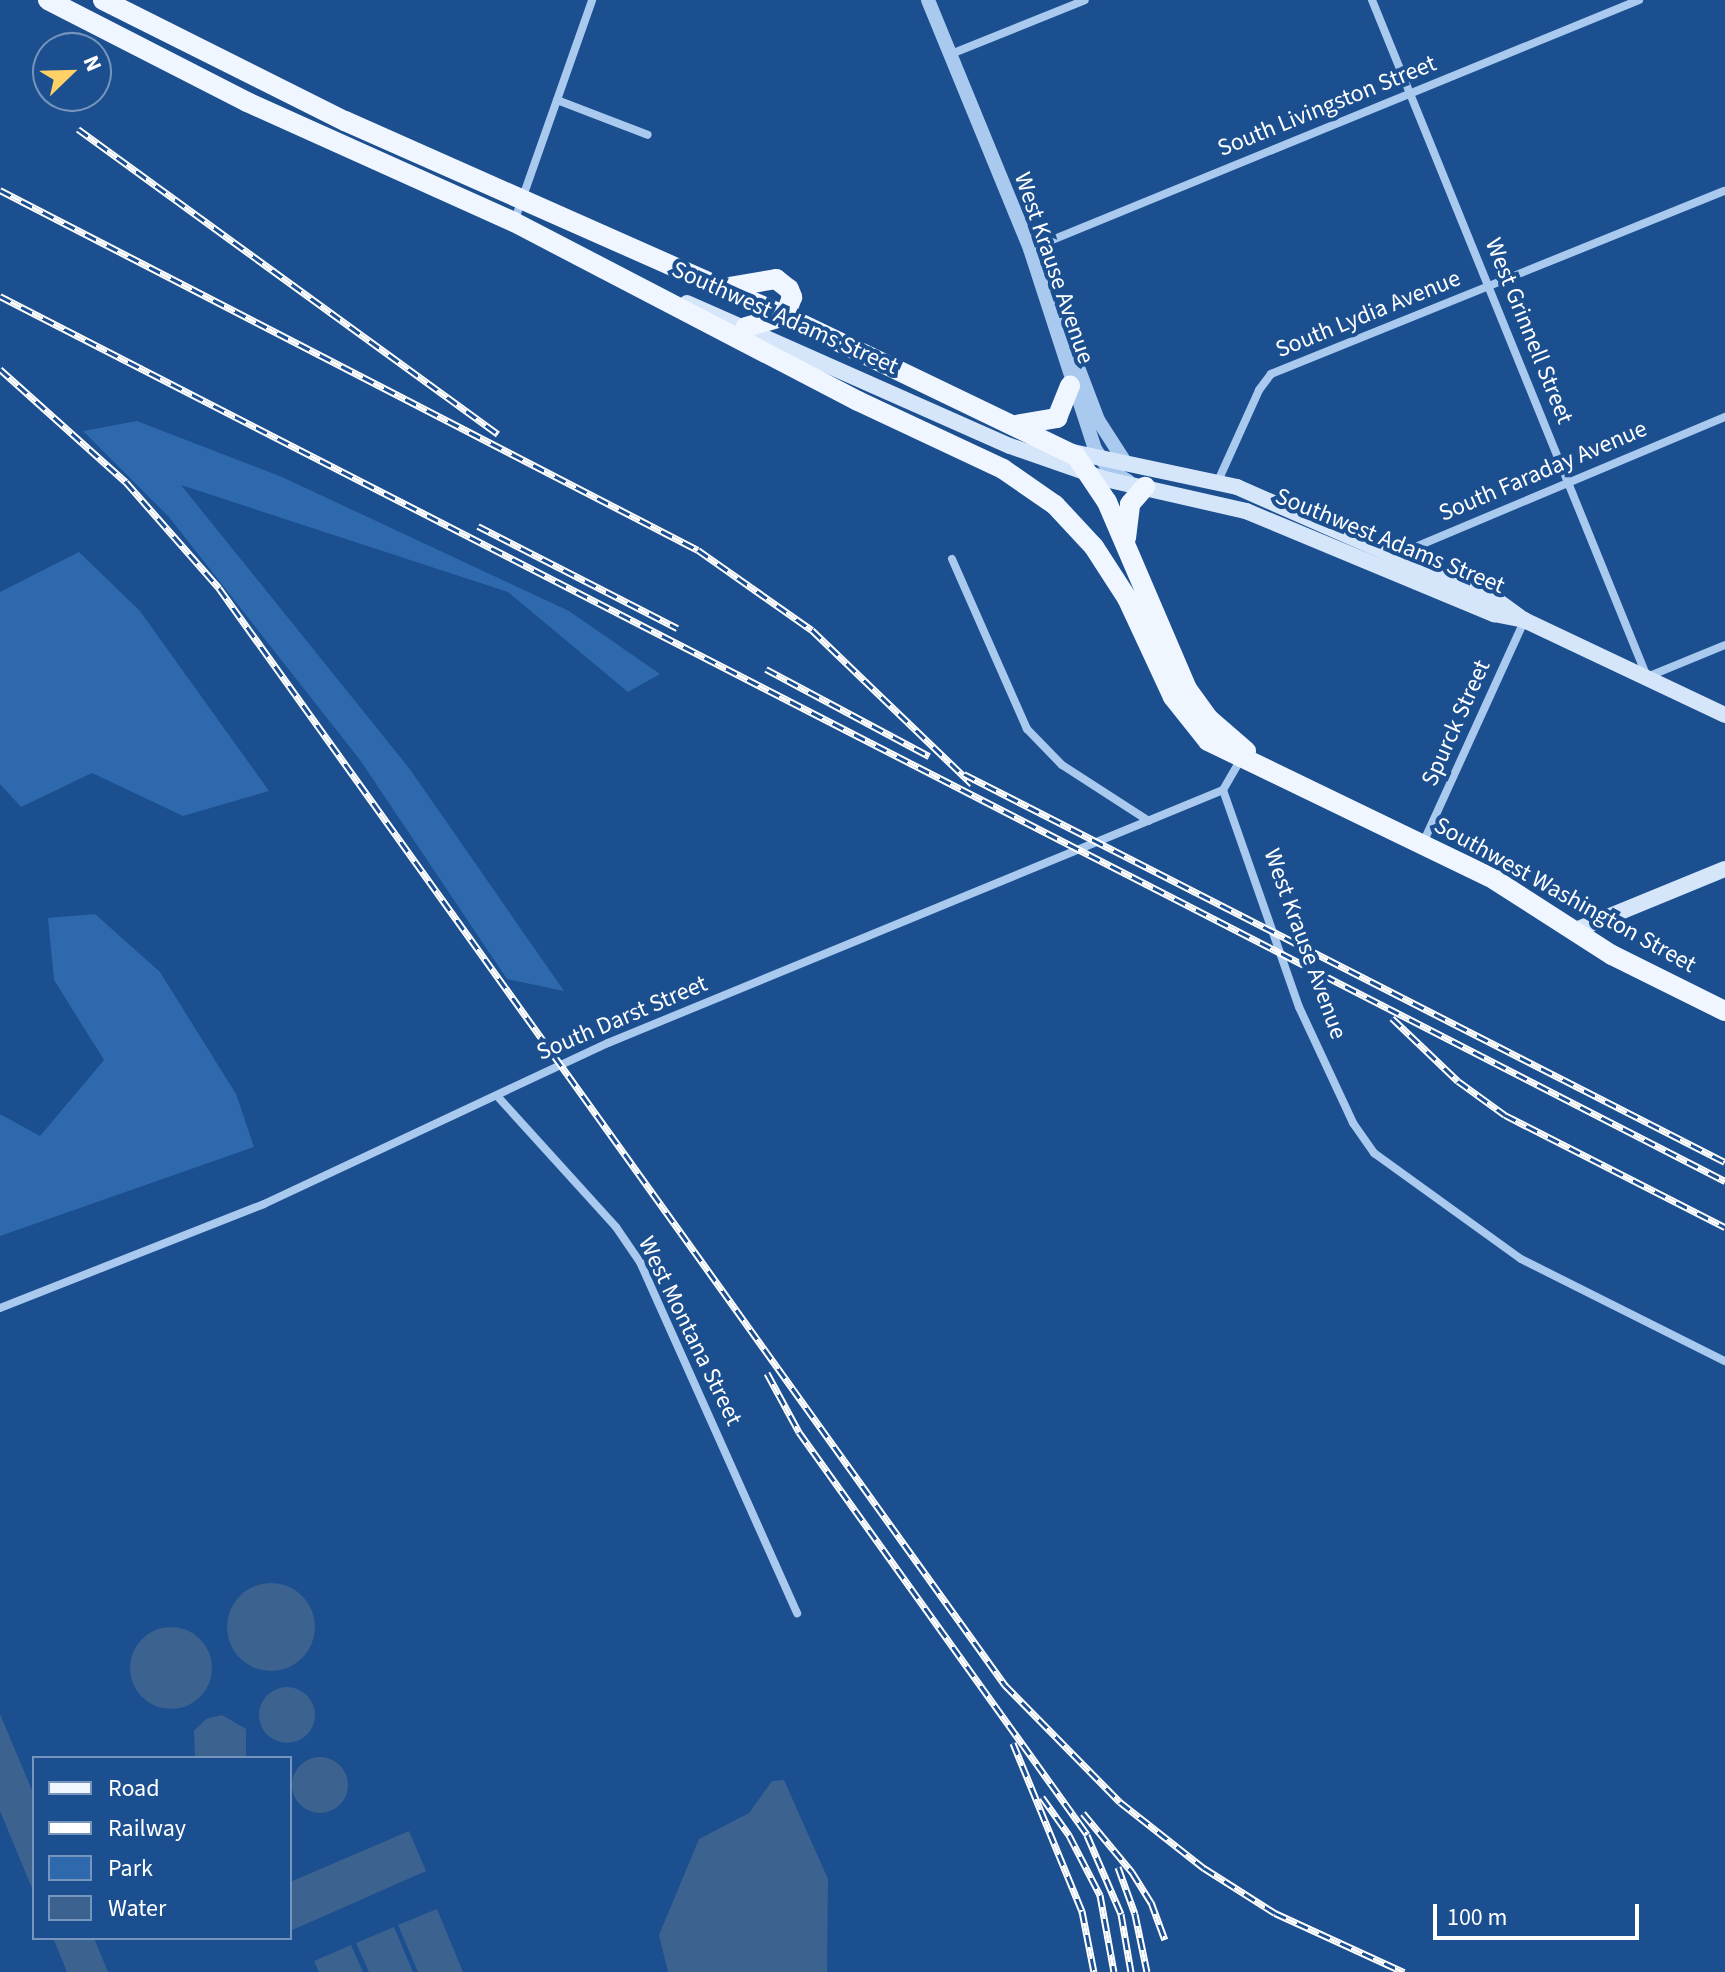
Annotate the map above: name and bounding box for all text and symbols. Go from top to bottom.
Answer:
north arrow [32,32,112,112]
street label: South Livingston Street [1214,49,1440,163]
text: N [75,50,110,76]
street label: West Krause Avenue [1008,168,1100,368]
street label: West Grinnell Street [1479,234,1579,428]
street label: Southwest Adams Street [667,255,903,381]
street label: South Lydia Avenue [1271,264,1465,364]
street label: South Faraday Avenue [1435,414,1651,528]
street label: Southwest Adams Street [1271,482,1509,600]
street label: Spurck Street [1415,655,1497,791]
street label: Southwest Washington Street [1429,811,1701,979]
street label: West Krause Avenue [1257,845,1353,1043]
street label: South Darst Street [532,969,712,1067]
street label: West Montana Street [632,1232,748,1430]
legend [32,1756,292,1940]
text: Road [108,1771,160,1806]
text: Railway [108,1811,186,1846]
text: Park [108,1851,153,1886]
scale bar [1437,1888,1643,1938]
text: Water [108,1891,166,1926]
text: 100 m [1447,1900,1507,1935]

